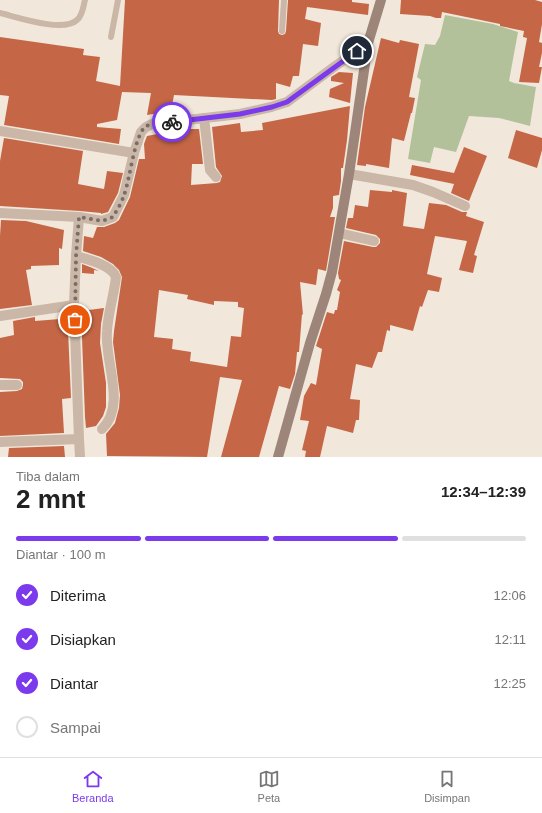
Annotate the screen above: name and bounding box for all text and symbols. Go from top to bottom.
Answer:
pin [340,34,374,68]
icon: home [346,40,368,62]
courier [152,102,192,142]
icon: bike [161,111,183,133]
pin [58,303,92,337]
icon: bag [64,309,86,331]
text: Tiba dalam [16,469,80,484]
text: 12:34–12:39 [441,483,526,500]
text: 2 mnt [16,484,85,514]
text: Diantar · 100 m [16,547,106,562]
icon: check [16,584,38,606]
text: Diterima [50,587,106,604]
text: 12:06 [493,588,526,603]
icon: check [16,628,38,650]
text: Disiapkan [50,631,116,648]
text: 12:11 [494,632,526,647]
icon: check [16,672,38,694]
text: Diantar [50,675,98,692]
text: 12:25 [493,676,526,691]
text: Sampai [50,719,101,736]
tab: Beranda [72,768,114,804]
tab: Peta [258,768,280,804]
tab: Disimpan [424,768,470,804]

